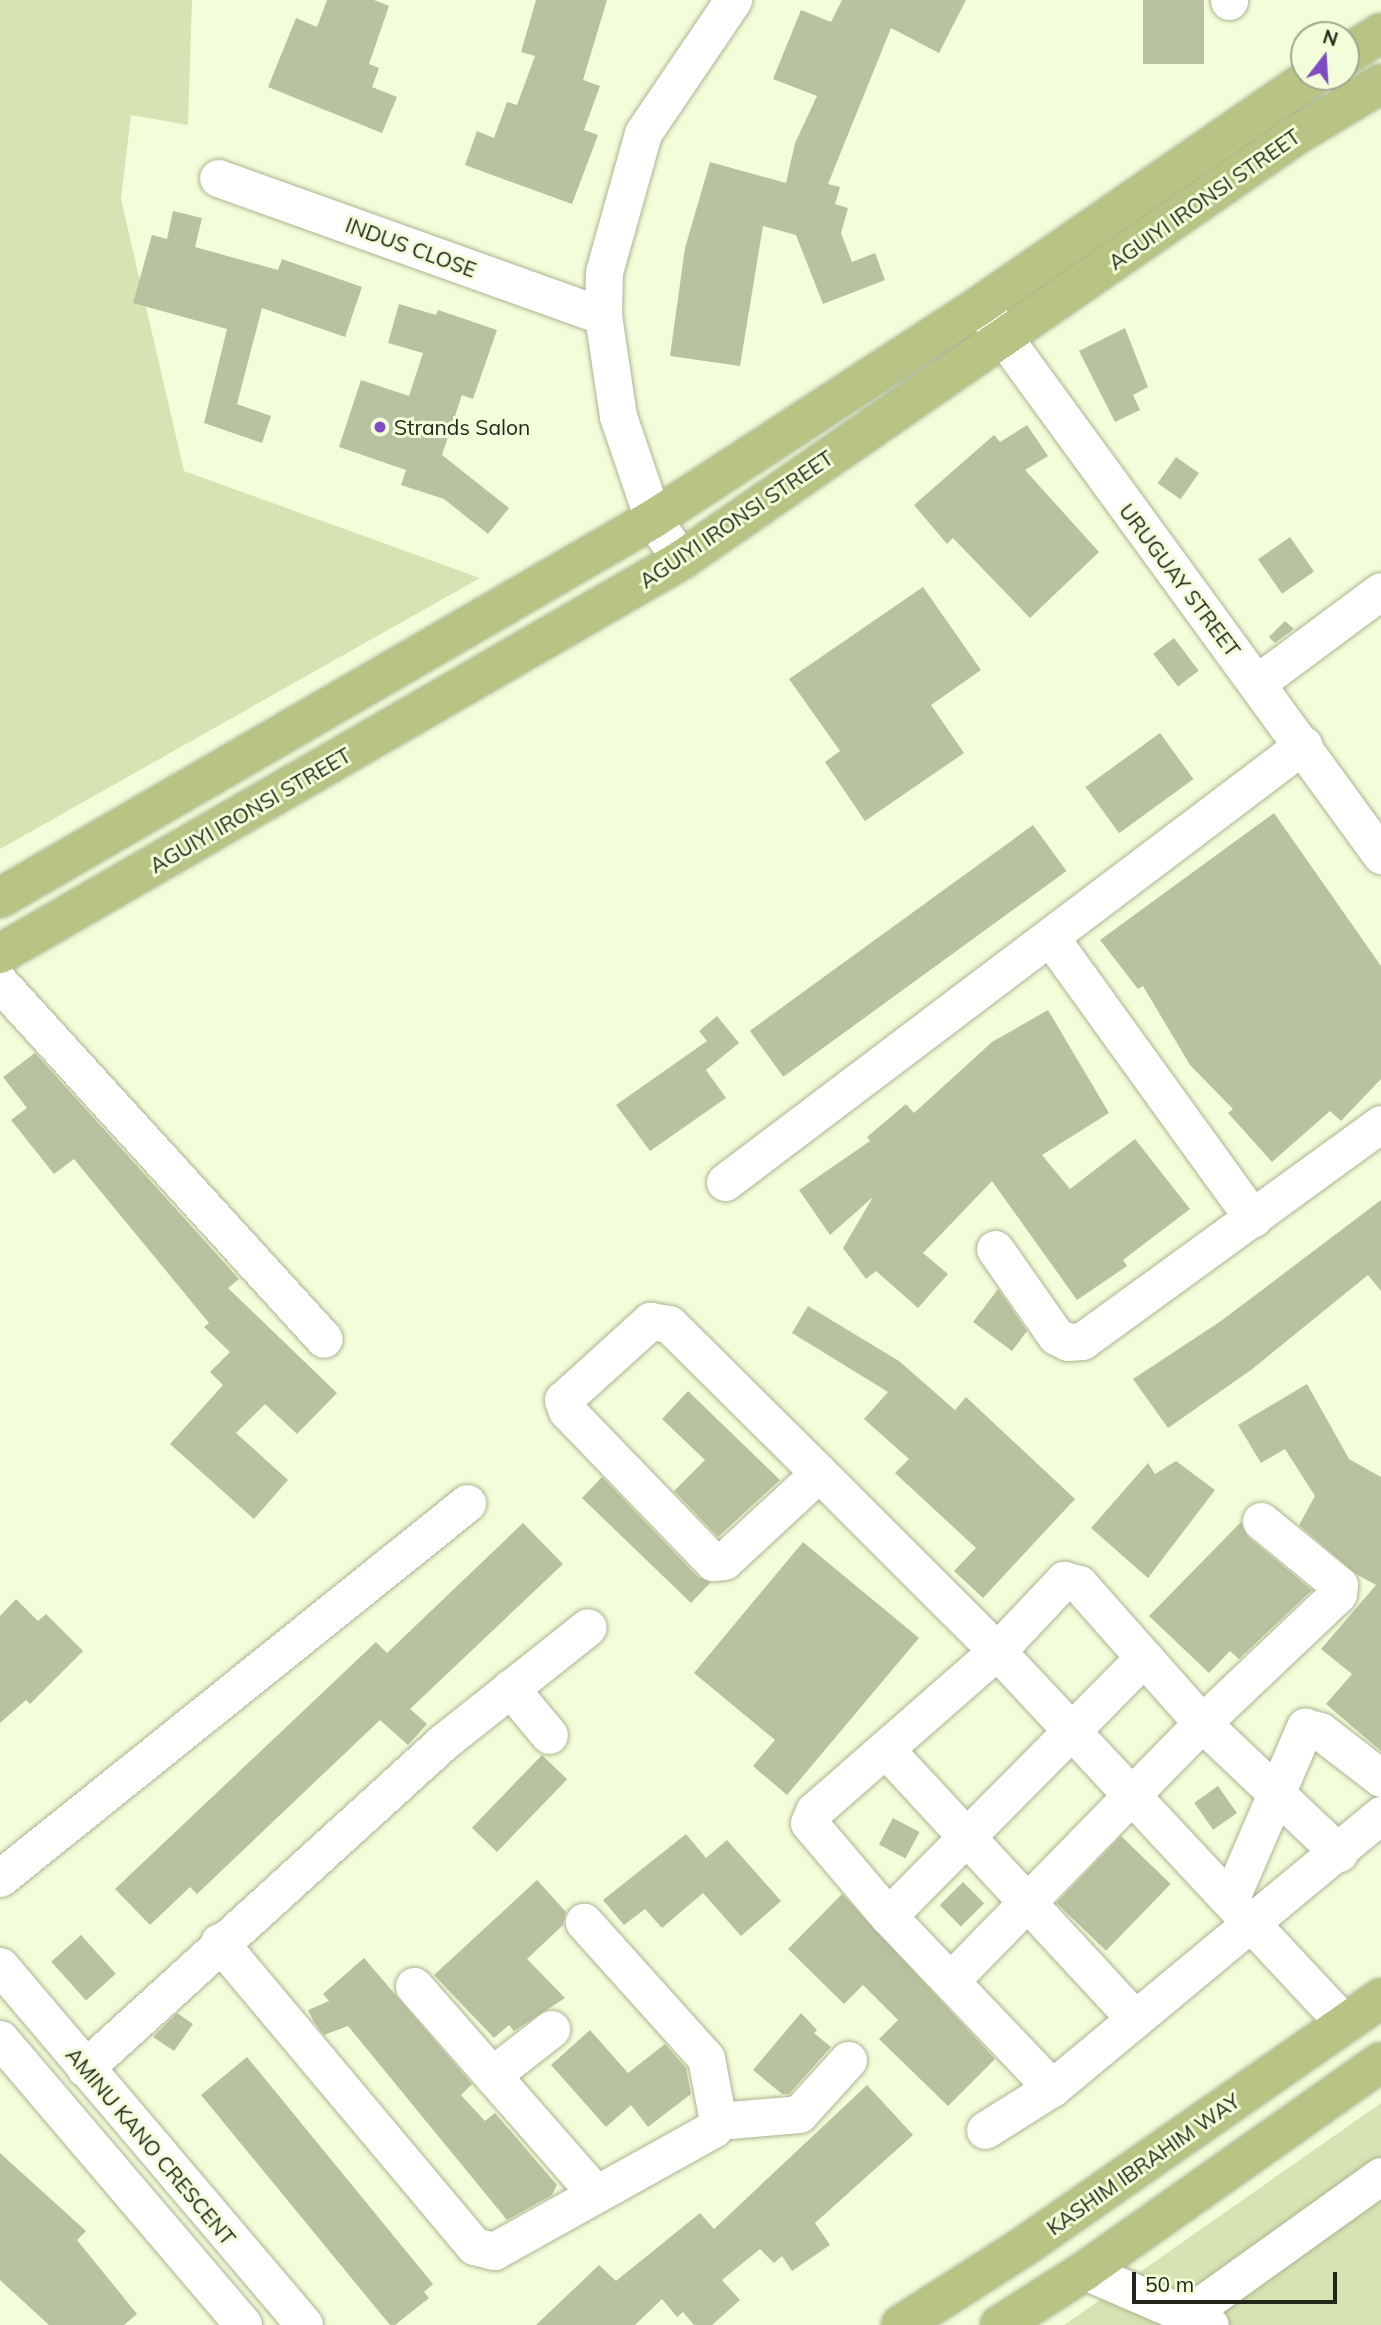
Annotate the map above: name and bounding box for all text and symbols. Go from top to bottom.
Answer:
north arrow [1290,21,1360,91]
text: N [1320,24,1341,51]
street label: AGUIYI IRONSI STREET [1103,123,1305,275]
street label: INDUS CLOSE [342,212,480,282]
place label: Strands Salon [394,414,530,440]
marker: Strands Salon [372,419,388,435]
street label: AGUIYI IRONSI STREET [634,445,838,593]
street label: URUGUAY STREET [1114,498,1246,662]
street label: AGUIYI IRONSI STREET [145,742,355,878]
street label: AMINU KANO CRESCENT [61,2042,241,2250]
street label: KASHIM IBRAHIM WAY [1042,2088,1244,2240]
scale bar [1136,2258,1341,2302]
text: 50 m [1145,2271,1194,2297]

